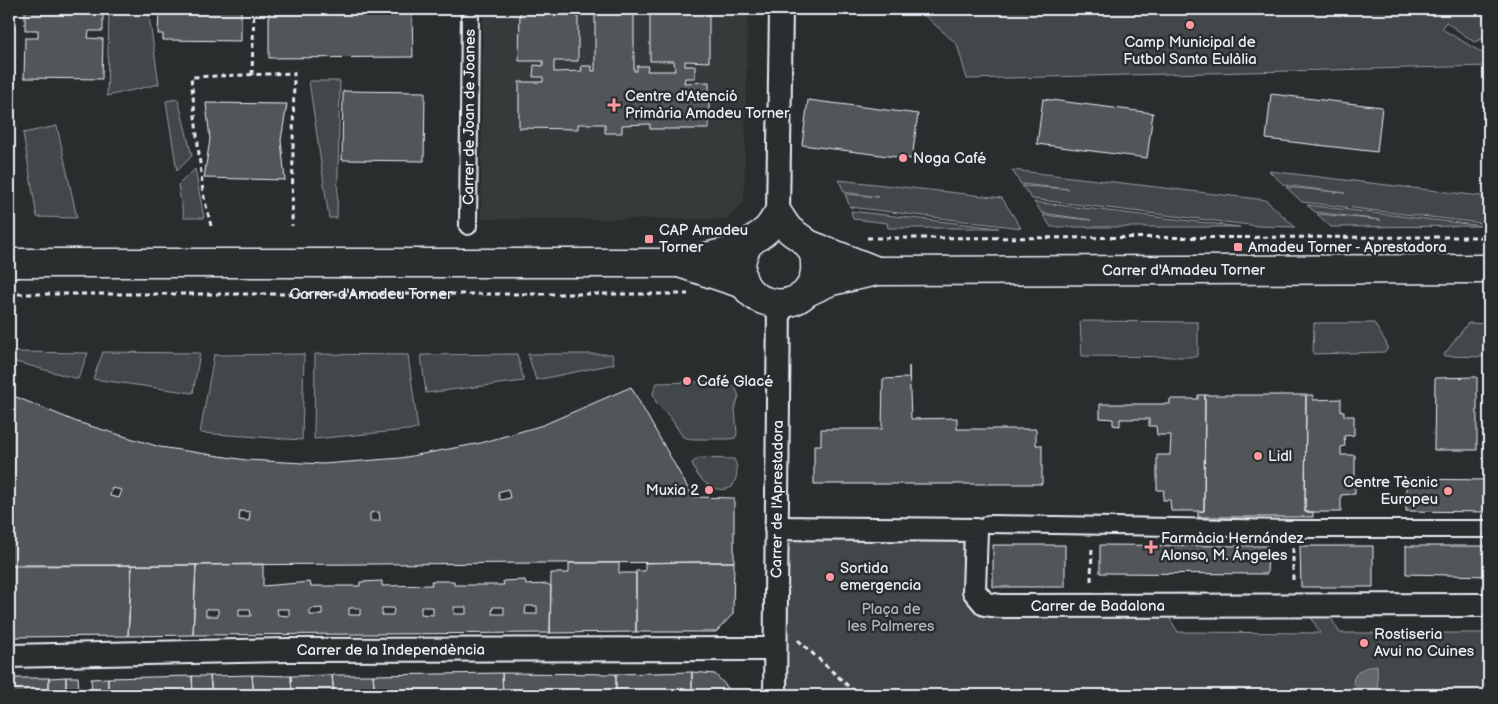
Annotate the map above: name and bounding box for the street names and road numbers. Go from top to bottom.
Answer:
street label: Carrer de Joan de Joanes [459,28,480,205]
street label: Carrer d'Amadeu Torner [1102,261,1266,280]
street label: Carrer d'Amadeu Torner [290,285,453,304]
street label: Carrer de l'Aprestadora [767,420,788,578]
street label: Carrer de Badalona [1031,597,1165,616]
street label: Carrer de la Independència [297,641,485,660]

